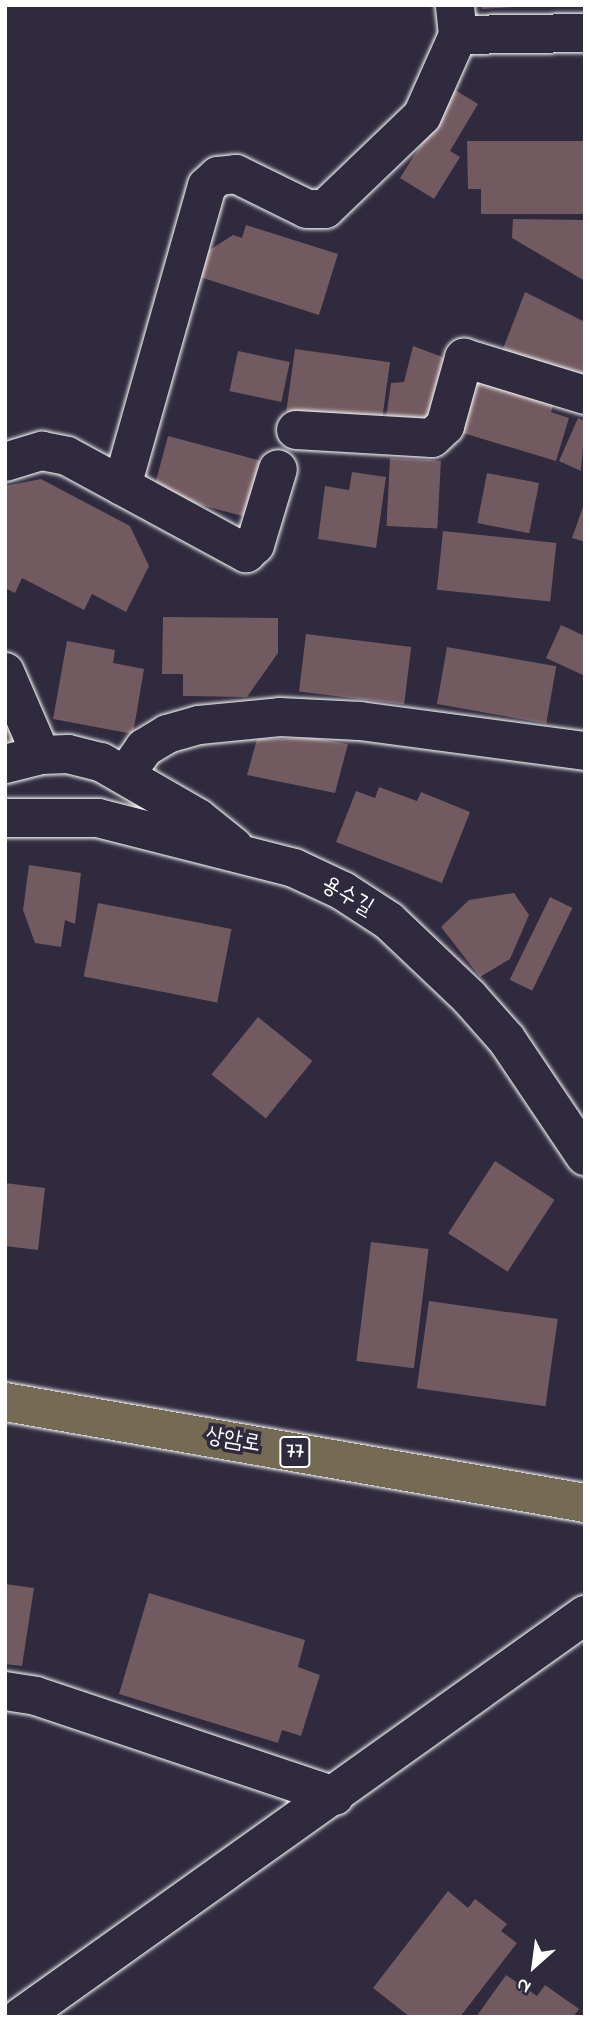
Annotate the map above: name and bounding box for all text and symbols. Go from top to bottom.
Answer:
street label: 용수길 [316,871,378,923]
street label: 상암로 [203,1423,263,1459]
road number: 77 [279,1434,311,1470]
north arrow [499,1931,569,2001]
text: N [512,1970,536,2000]

